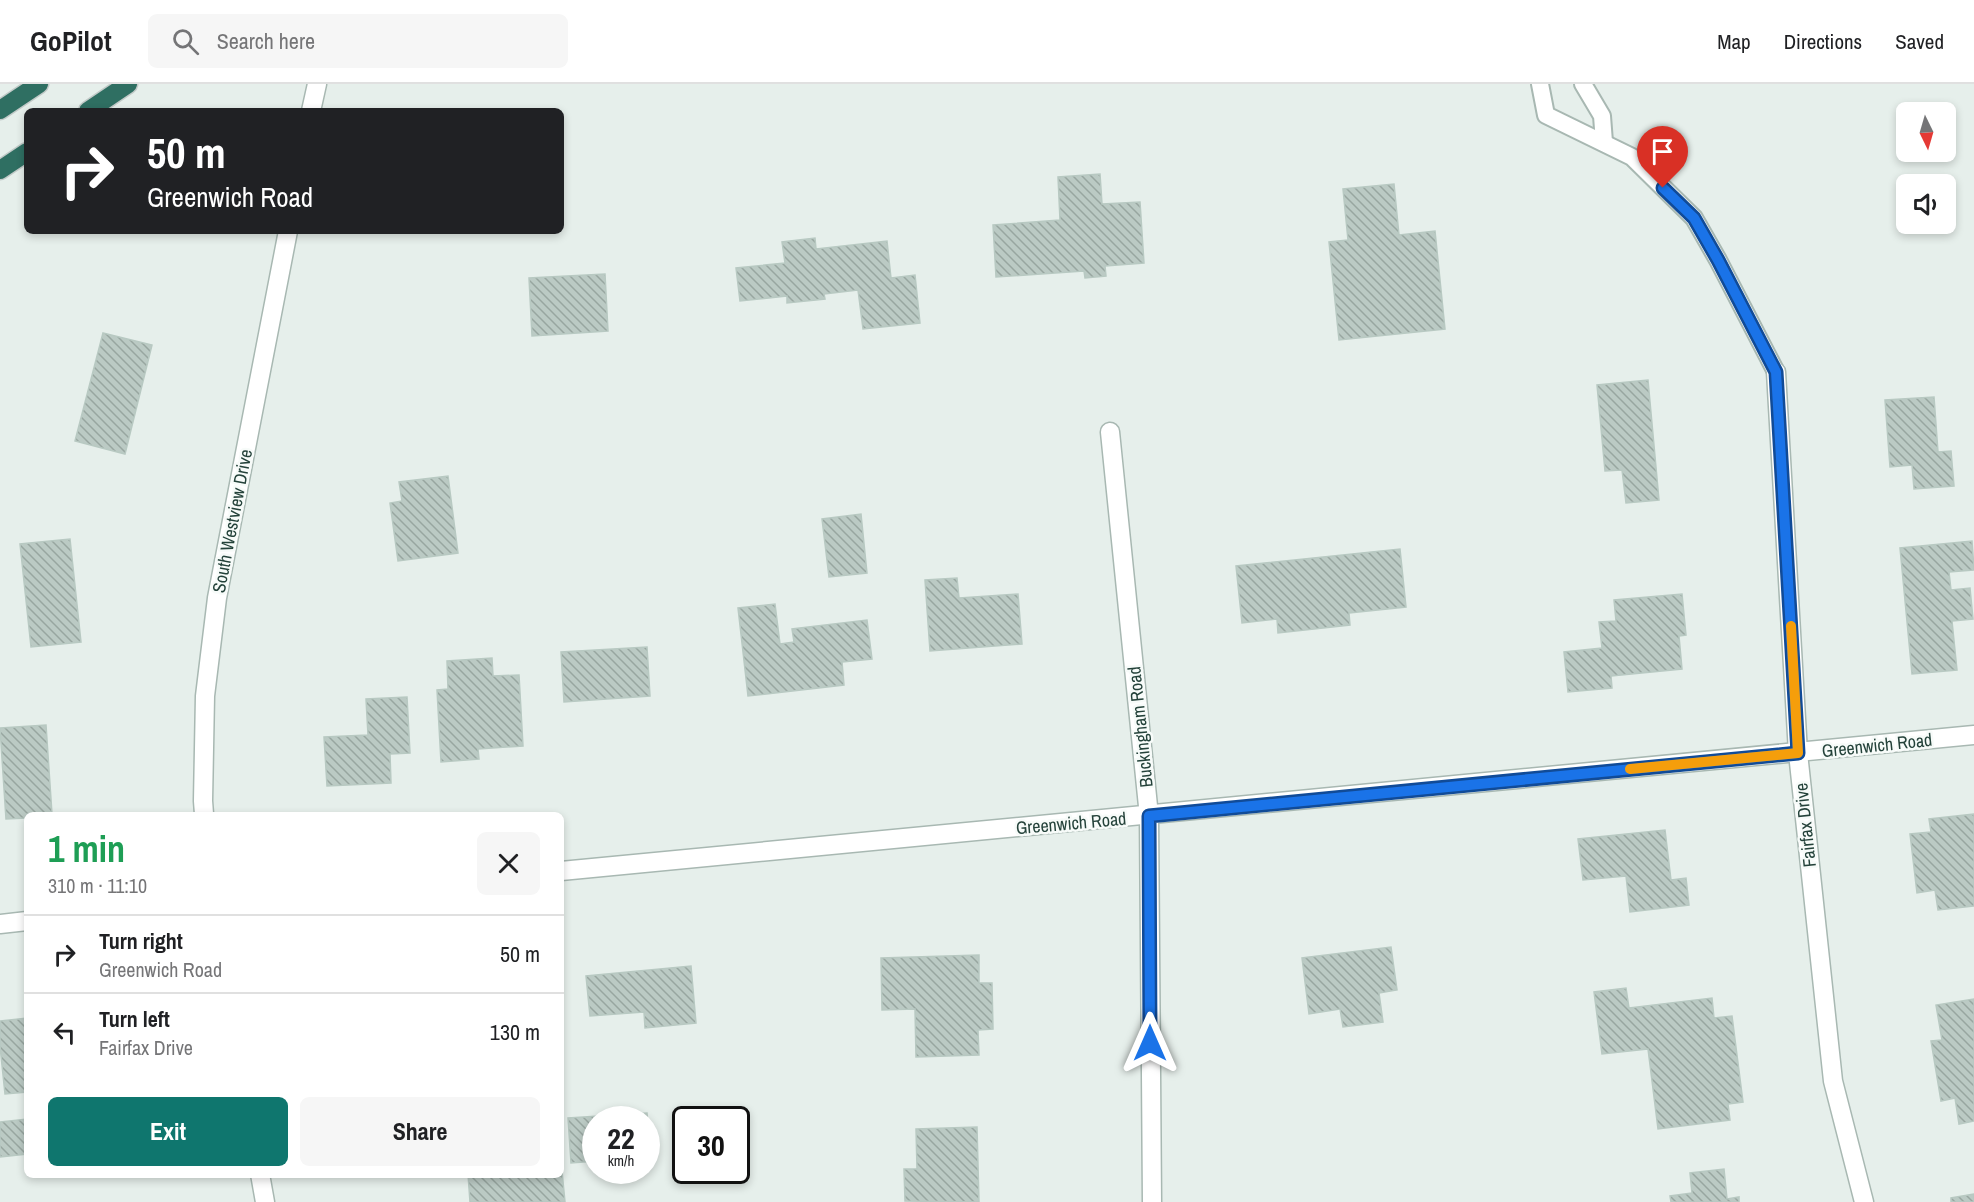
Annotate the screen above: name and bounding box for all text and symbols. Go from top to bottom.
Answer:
search box [148,14,568,68]
text: GoPilot [30,22,112,60]
icon: search [169,25,202,58]
text: Search here [217,26,315,56]
text: Map [1717,27,1751,56]
text: Directions [1784,27,1862,56]
text: Saved [1895,27,1944,56]
north arrow [1896,102,1956,162]
map controls [1896,102,1956,234]
text: 50 m [147,125,226,181]
pin [1637,126,1688,188]
icon: right [48,132,126,210]
icon: arrive [1646,135,1679,168]
button: sound [1896,174,1956,234]
text: Greenwich Road [147,179,313,215]
street label: South Westview Drive [206,447,258,595]
street label: Buckingham Road [1121,665,1159,789]
street label: Greenwich Road [1821,727,1933,763]
street label: Fairfax Drive [1788,782,1822,868]
street label: Greenwich Road [1015,806,1127,840]
text: 1 min [48,825,125,873]
button: close [477,832,540,895]
text: 310 m · 11:10 [48,872,147,899]
text: Turn right [99,926,183,956]
icon: right [48,938,81,971]
text: 50 m [500,939,540,969]
text: Greenwich Road [99,956,222,983]
text: Turn left [99,1004,170,1034]
position arrow [1118,1011,1182,1075]
icon: left [48,1016,81,1049]
text: 130 m [490,1017,540,1047]
text: Fairfax Drive [99,1034,193,1061]
button: Exit [48,1097,288,1166]
button: Share [300,1097,540,1166]
speed limit sign: 30 [672,1106,750,1184]
text: 22 [607,1118,635,1158]
text: km/h [608,1150,634,1171]

